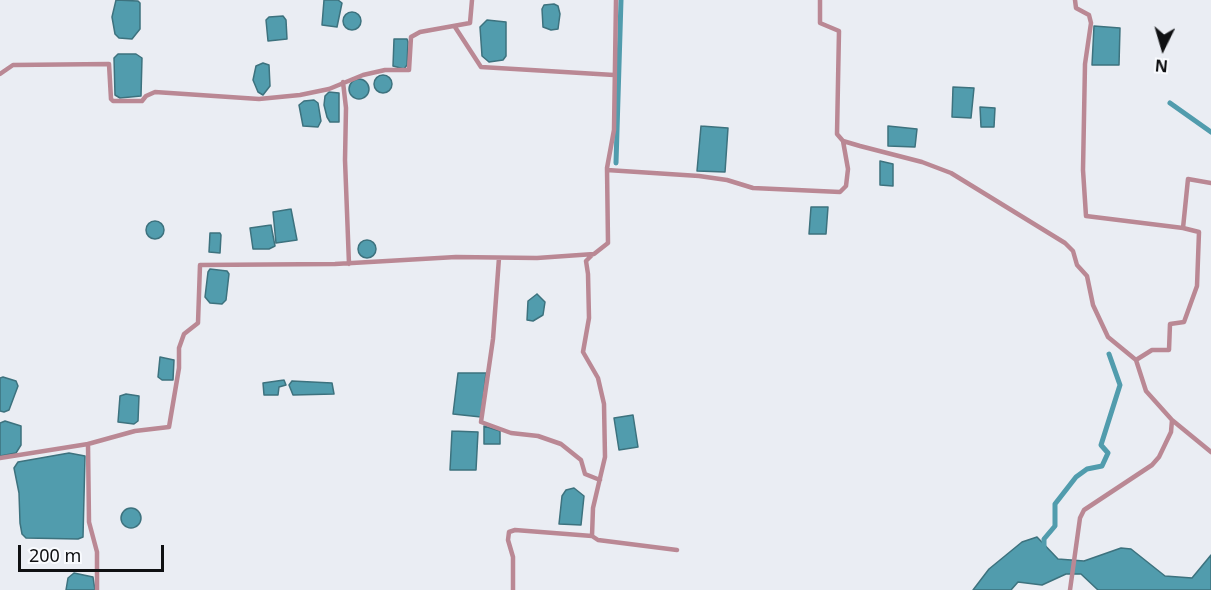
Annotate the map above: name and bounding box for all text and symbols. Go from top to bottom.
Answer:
north arrow [1133,18,1193,78]
text: N [1154,54,1169,77]
scale bar [21,533,166,571]
text: 200 m [29,543,81,567]

